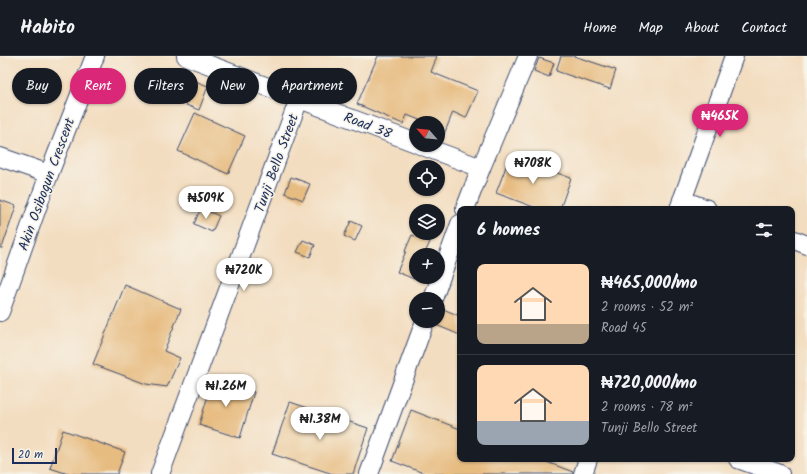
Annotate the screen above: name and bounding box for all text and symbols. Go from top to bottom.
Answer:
text: Habito [20,13,75,43]
text: Home [583,17,617,39]
text: Map [639,17,663,39]
text: About [685,17,719,39]
text: Contact [741,17,787,39]
chip: Buy [12,68,62,104]
chip: Rent [70,68,126,104]
chip: Filters [134,68,198,104]
chip: New [206,68,259,104]
chip: Apartment [267,68,357,104]
pin: ₦465K [692,104,748,138]
text: ₦465K [701,106,739,127]
street label: Road 38 [340,107,396,145]
street label: Tunji Bello Street [249,110,305,216]
street label: Akin Osibogun Crescent [13,114,81,254]
north arrow [409,116,445,152]
map controls [409,116,445,328]
pin: ₦708K [505,151,561,185]
text: ₦708K [514,153,552,174]
button: locate [409,160,445,196]
pin: ₦509K [178,186,234,220]
text: ₦509K [187,188,225,209]
button: layers [409,204,445,240]
text: 6 homes [477,217,540,244]
icon: filters [753,219,775,241]
button: + [409,248,445,284]
pin: ₦720K [216,258,272,292]
text: ₦720K [225,260,263,281]
text: ₦465,000/mo [601,270,697,297]
icon: home [509,280,557,328]
button: − [409,292,445,328]
text: 2 rooms · 52 m² [601,297,693,318]
text: Road 45 [601,318,646,339]
text: ₦720,000/mo [601,370,697,397]
pin: ₦1.26M [193,374,259,408]
text: ₦1.26M [206,376,246,397]
icon: home [509,381,557,429]
text: 2 rooms · 78 m² [601,397,693,418]
pin: ₦1.38M [287,407,353,441]
text: ₦1.38M [299,409,341,430]
text: Tunji Bello Street [601,418,697,439]
scale bar [12,446,57,465]
text: 20 m [18,446,43,464]

